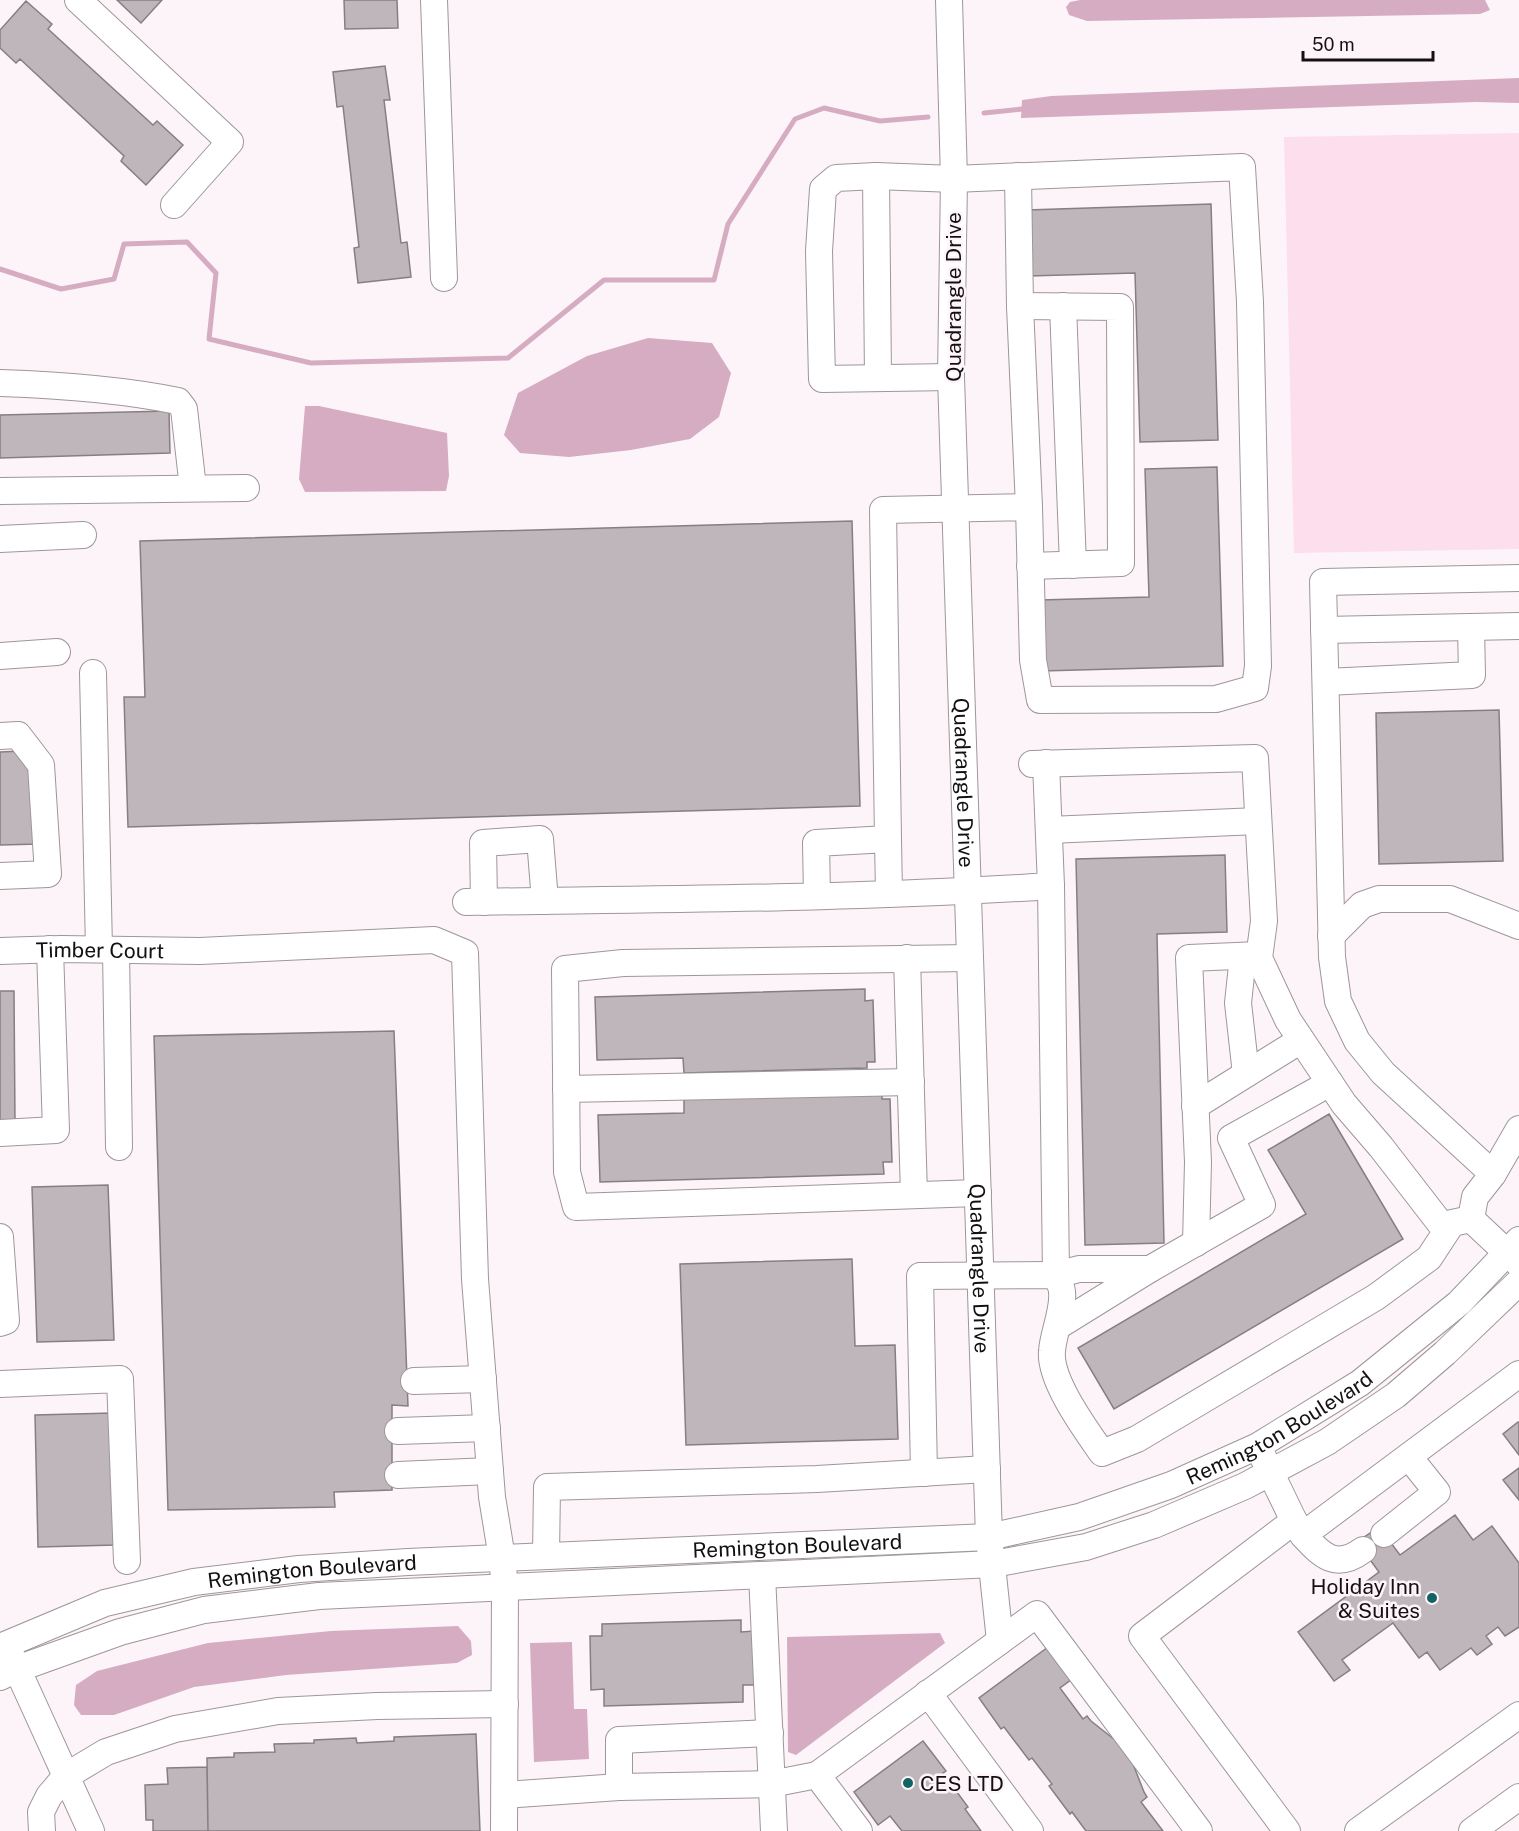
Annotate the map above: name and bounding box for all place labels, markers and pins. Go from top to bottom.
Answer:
place label: Holiday Inn & Suites [1310,1574,1420,1623]
marker: Holiday Inn & Suites [1425,1591,1439,1605]
place label: CES LTD [920,1771,1004,1796]
marker: CES LTD [901,1776,915,1790]

